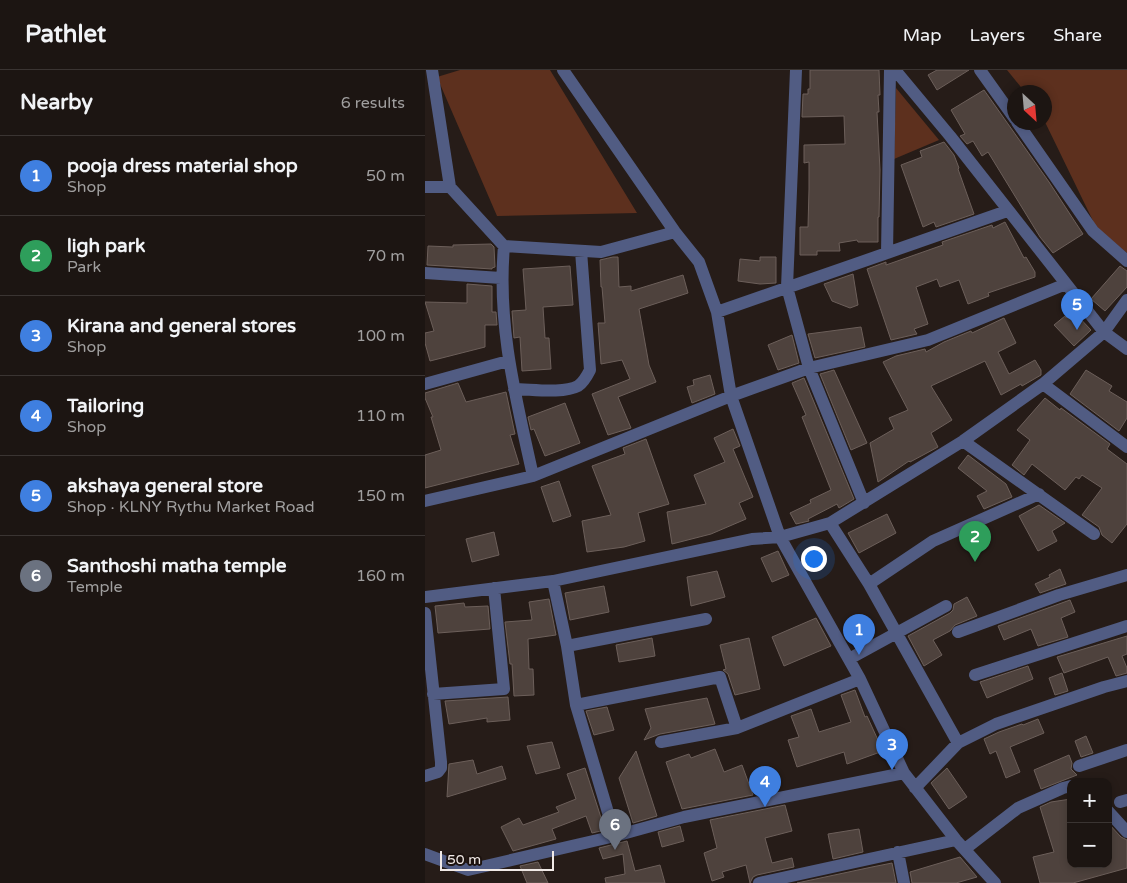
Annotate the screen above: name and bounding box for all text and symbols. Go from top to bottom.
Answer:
text: Pathlet [25,20,106,49]
text: Map [903,24,942,46]
text: Layers [970,24,1025,46]
text: Share [1053,24,1102,46]
north arrow [1007,85,1052,130]
text: Nearby [20,90,93,115]
text: 6 results [341,93,405,113]
text: pooja dress material shop [67,155,298,177]
text: 1 [31,166,41,186]
text: 50 m [366,166,405,186]
text: Shop [67,177,106,197]
text: ligh park [67,235,145,257]
text: 2 [31,246,41,266]
text: 70 m [366,246,405,266]
text: Park [67,257,101,277]
pin: 5 [1061,289,1093,330]
text: Kirana and general stores [67,315,296,337]
text: 3 [31,326,41,346]
text: 100 m [356,326,405,346]
text: Shop [67,337,106,357]
text: Tailoring [67,395,144,417]
text: 4 [31,406,41,426]
text: 110 m [356,406,405,426]
text: Shop [67,417,106,437]
text: akshaya general store [67,475,263,497]
text: 5 [31,486,41,506]
text: 150 m [356,486,405,506]
text: Shop · KLNY Rythu Market Road [67,497,315,517]
pin: 2 [959,521,991,562]
your location [801,546,827,572]
text: Santhoshi matha temple [67,555,287,577]
text: 6 [31,566,41,586]
text: 160 m [356,566,405,586]
text: Temple [67,577,123,597]
pin: 1 [843,614,875,655]
pin: 3 [876,729,908,770]
pin: 4 [749,766,781,807]
map controls [1067,778,1112,868]
button: + [1067,778,1112,823]
pin: 6 [599,809,631,850]
button: − [1067,823,1112,868]
scale bar [440,848,554,871]
text: 50 m [447,851,481,868]

